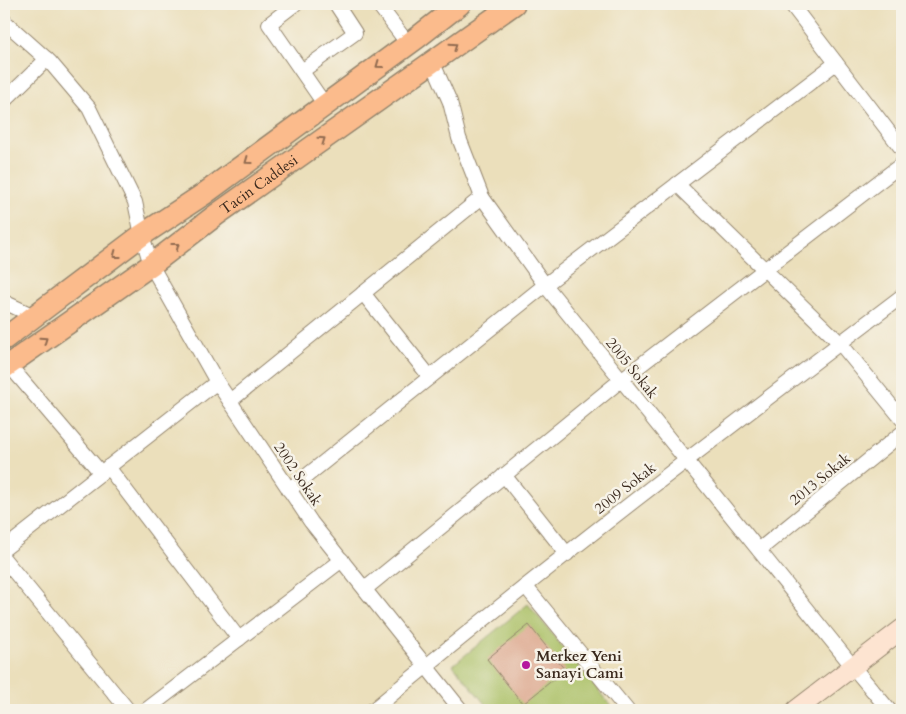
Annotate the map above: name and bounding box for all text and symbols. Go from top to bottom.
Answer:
one-way arrow [448,43,458,52]
one-way arrow [375,59,385,68]
one-way arrow [316,137,325,146]
street label: Tacin Caddesi [216,150,302,219]
one-way arrow [244,155,254,164]
one-way arrow [170,243,180,252]
one-way arrow [112,249,122,258]
street label: 2005 Sokak [601,333,663,403]
one-way arrow [38,337,47,346]
street label: 2002 Sokak [269,438,327,510]
street label: 2013 Sokak [785,448,855,510]
street label: 2009 Sokak [590,458,660,518]
place label: Merkez Yeni Sanayi Cami [536,646,624,683]
marker: Merkez Yeni Sanayi Cami [520,659,532,671]

